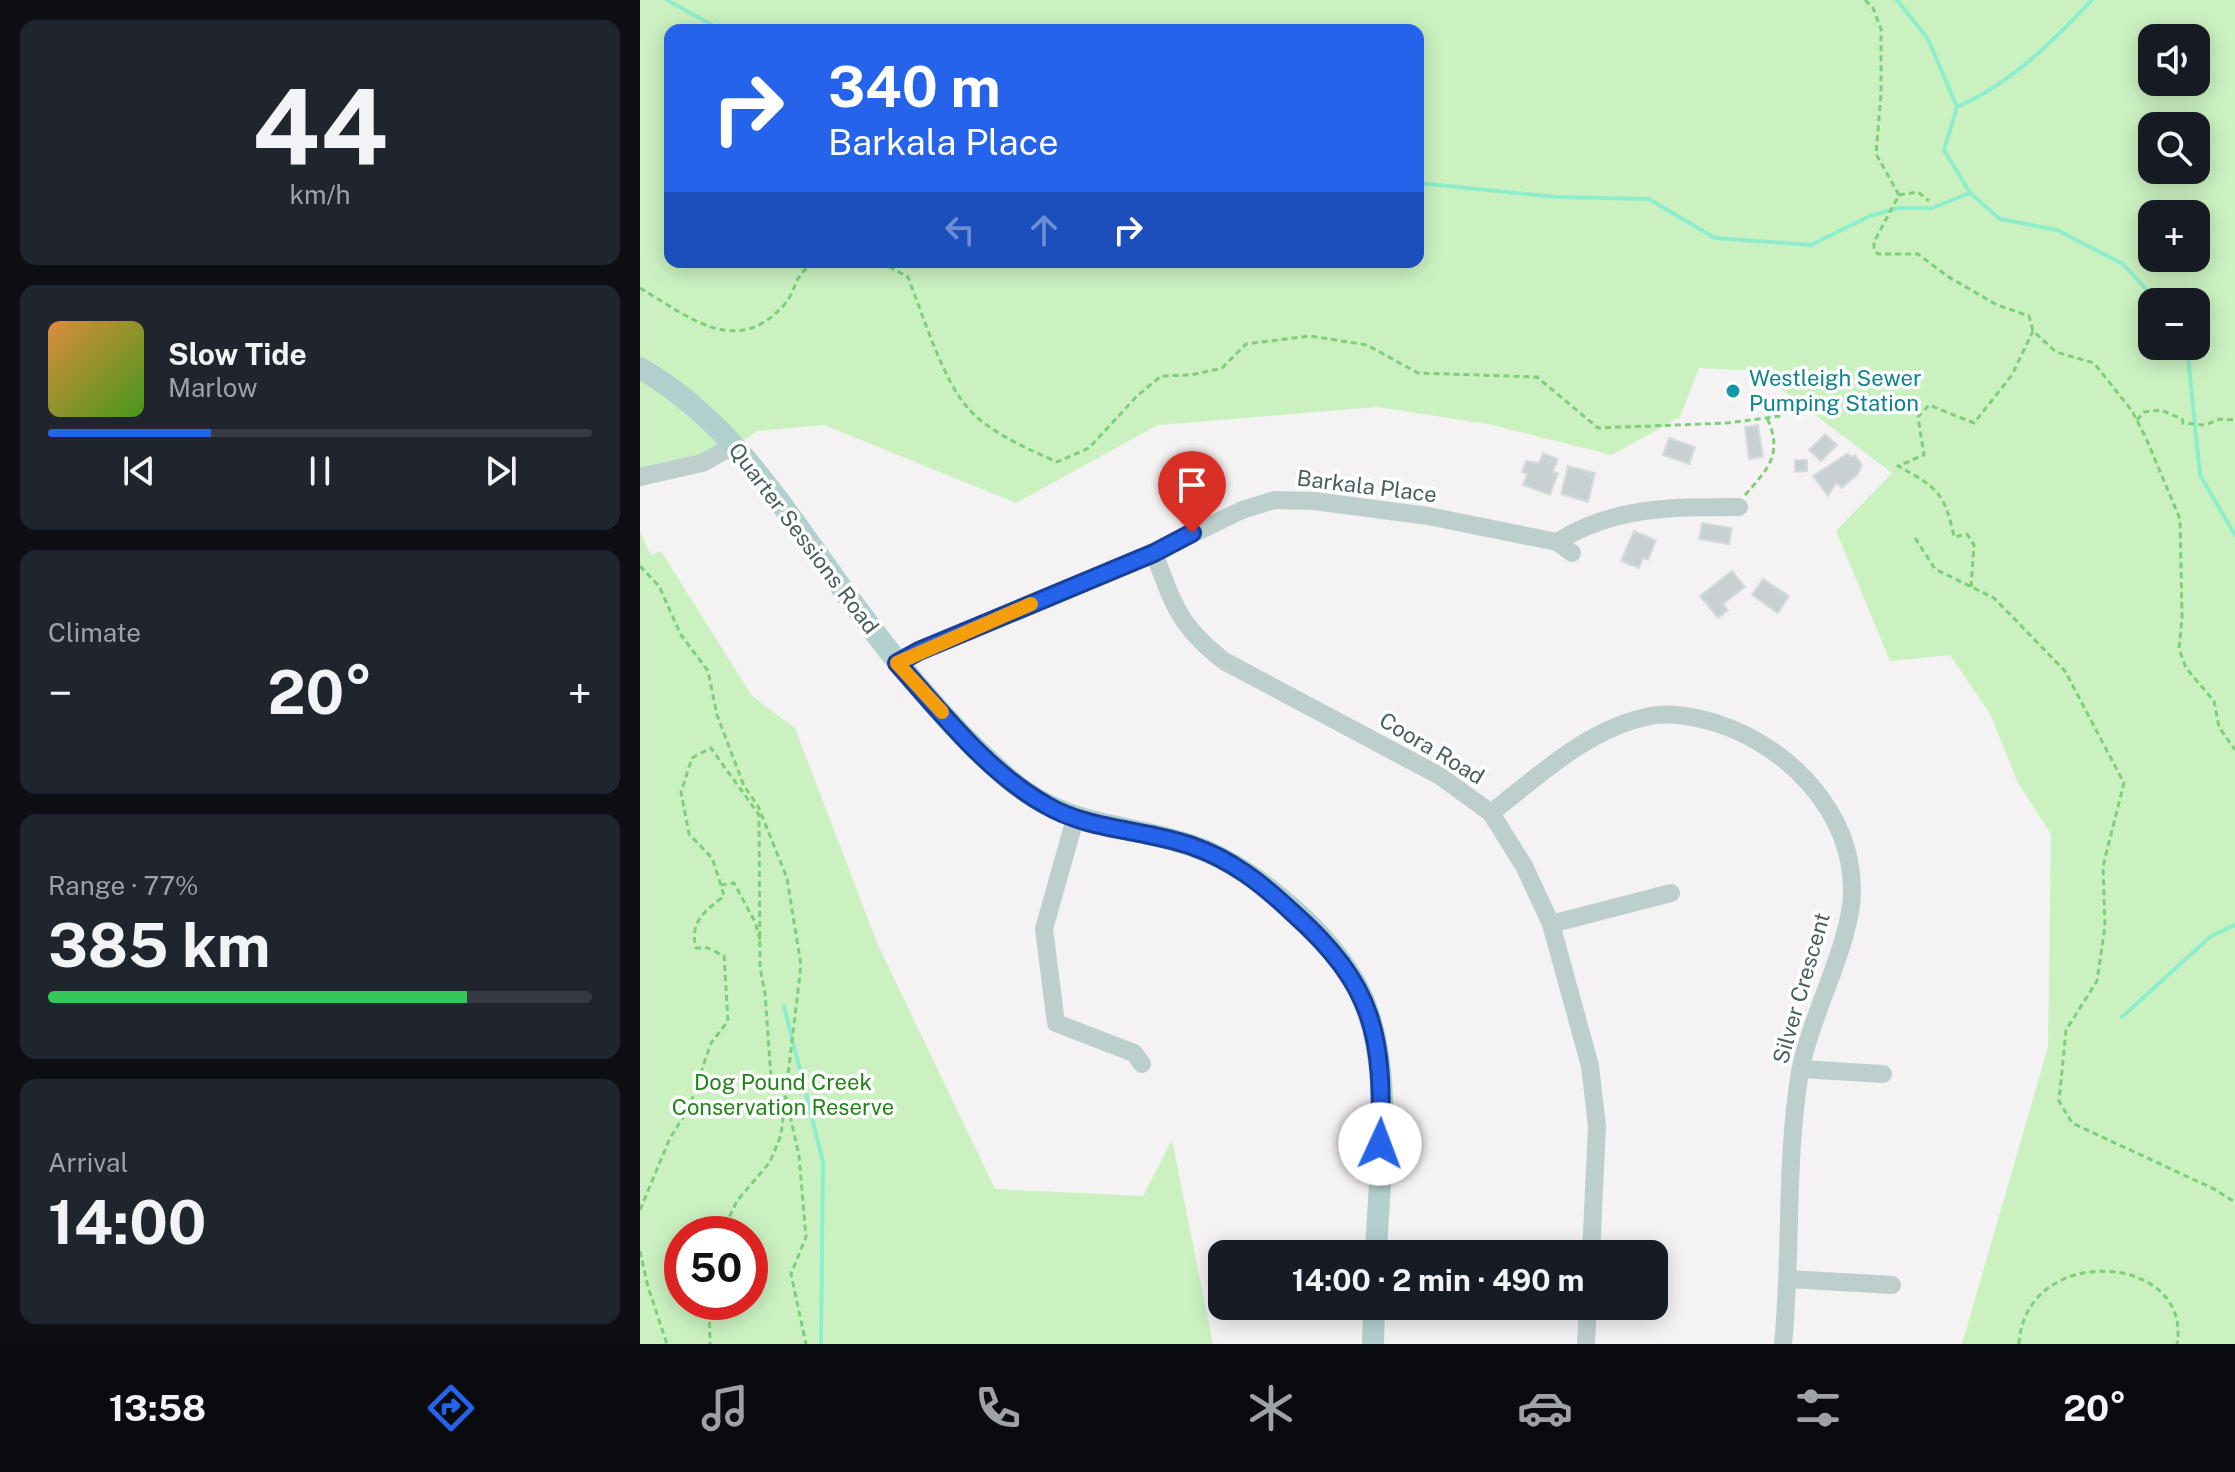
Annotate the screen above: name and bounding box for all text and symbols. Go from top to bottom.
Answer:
map controls [2138,24,2210,360]
button: sound [2138,24,2210,96]
text: 340 m [828,54,1001,120]
icon: right [696,56,800,160]
text: 44 [252,66,388,188]
button: search [2138,112,2210,184]
text: Barkala Place [828,121,1059,163]
text: km/h [289,179,351,210]
button: + [2138,200,2210,272]
icon: left [938,208,982,252]
icon: ahead [1022,208,1066,252]
icon: right [1106,208,1150,252]
button: − [2138,288,2210,360]
text: Slow Tide [168,336,307,372]
place label: Westleigh Sewer Pumping Station [1749,365,1922,416]
text: Marlow [168,372,258,403]
marker: Westleigh Sewer Pumping Station [1724,382,1742,400]
street label: Quarter Sessions Road [724,437,884,639]
icon: previous [117,449,161,493]
icon: pause [298,449,342,493]
icon: next [479,449,523,493]
pin [1158,451,1226,533]
icon: arrive [1170,463,1214,507]
street label: Barkala Place [1295,465,1439,507]
text: Climate [48,617,141,648]
text: 20° [267,657,373,728]
text: − [48,667,72,719]
text: + [568,667,592,719]
street label: Coora Road [1375,707,1489,789]
text: Range · 77% [48,870,199,901]
street label: Silver Crescent [1767,909,1835,1067]
text: 385 km [48,910,271,981]
park label: Dog Pound Creek Conservation Reserve [672,1069,894,1120]
position arrow [1338,1102,1422,1186]
text: Arrival [48,1147,128,1178]
text: 14:00 [48,1187,206,1258]
speed limit sign: 50 [664,1216,768,1320]
text: 14:00 · 2 min · 490 m [1292,1262,1584,1298]
icon: directions [423,1380,479,1436]
icon: music [697,1380,753,1436]
icon: phone [970,1380,1026,1436]
icon: climate [1243,1380,1299,1436]
icon: car [1517,1380,1573,1436]
icon: filters [1790,1380,1846,1436]
text: 13:58 [109,1387,206,1429]
text: 20° [2063,1387,2126,1429]

